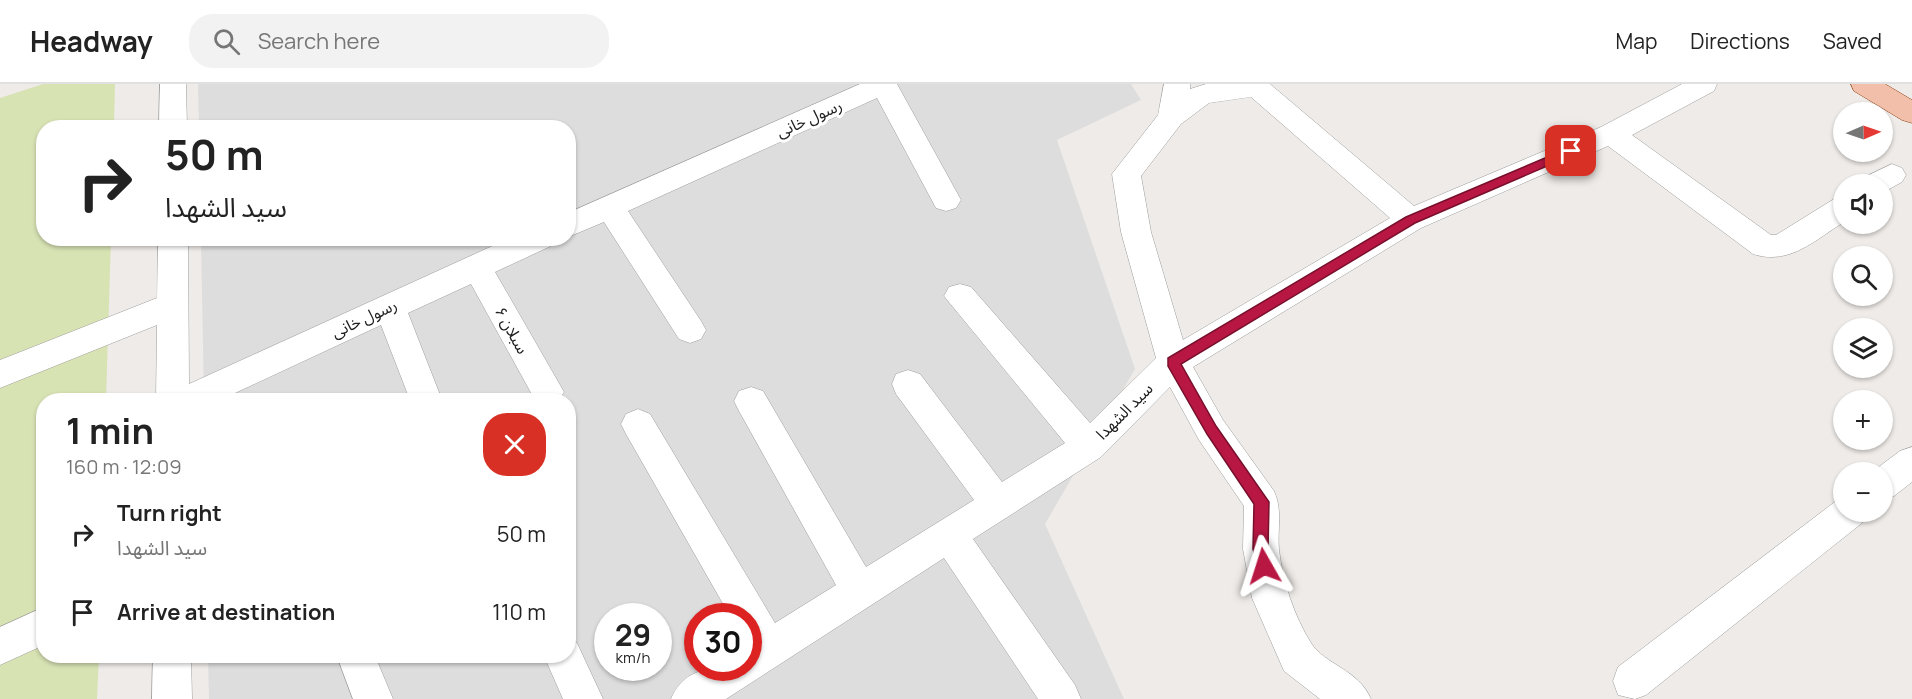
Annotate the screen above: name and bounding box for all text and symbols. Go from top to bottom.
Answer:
search box [189,14,609,68]
text: Headway [30,22,153,60]
icon: search [210,25,243,58]
text: Search here [258,26,380,56]
text: Map [1616,27,1657,55]
text: Directions [1690,27,1790,55]
text: Saved [1823,27,1882,55]
street label: رسول خانی [773,94,845,142]
north arrow [1833,102,1893,162]
map controls [1833,102,1893,522]
text: 50 m [165,125,263,183]
pin [1545,125,1596,176]
icon: arrive [1554,134,1587,167]
icon: right [66,144,144,222]
button: sound [1833,174,1893,234]
text: سید الشهدا [165,188,287,225]
button: search [1833,246,1893,306]
street label: رسول خانی [328,293,400,343]
street label: سبلان ۶ [490,302,534,358]
button: layers [1833,318,1893,378]
street label: سید الشهدا [1091,378,1157,444]
button: + [1833,390,1893,450]
text: 1 min [66,406,154,455]
button: close [483,413,546,476]
text: 160 m · 12:09 [66,453,182,480]
button: − [1833,462,1893,522]
text: Turn right [117,498,222,528]
icon: right [66,518,99,551]
text: 50 m [497,519,546,549]
text: سید الشهدا [117,534,207,561]
position arrow [1232,534,1296,598]
icon: arrive [66,596,99,629]
text: Arrive at destination [117,597,335,627]
text: 110 m [492,597,546,627]
speed limit sign: 30 [684,603,762,681]
text: 29 [615,614,651,655]
text: km/h [616,647,650,668]

